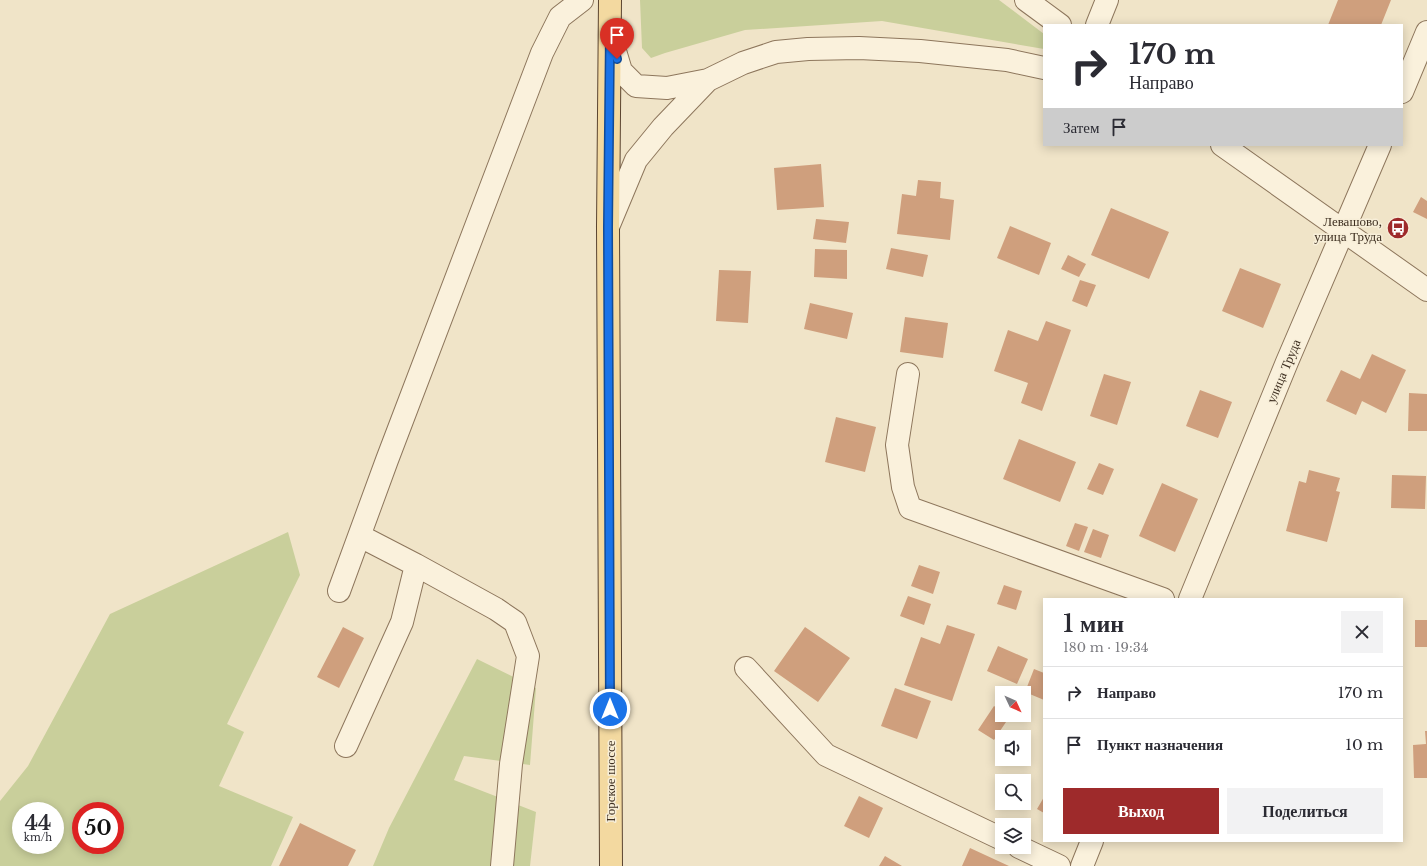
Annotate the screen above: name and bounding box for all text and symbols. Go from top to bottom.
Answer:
pin [600,18,634,59]
icon: arrive [606,24,628,46]
text: 170 m [1129,37,1215,72]
icon: right [1063,40,1115,92]
text: Направо [1129,72,1194,94]
icon: arrive [1108,116,1130,138]
text: Затем [1063,118,1100,137]
place label: Левашово, улица Труда [1314,213,1382,245]
bus stop icon: Левашово, улица Труда [1385,215,1411,241]
street label: улица Труда [1262,337,1305,406]
text: 1 мин [1063,609,1124,638]
button: close [1341,611,1383,653]
text: 180 m · 19:34 [1063,639,1148,656]
icon: right [1063,682,1085,704]
text: Направо [1097,683,1156,702]
text: 170 m [1338,683,1383,702]
north arrow [995,686,1031,722]
map controls [995,686,1031,854]
position arrow [589,688,631,730]
button: sound [995,730,1031,766]
icon: arrive [1063,734,1085,756]
text: Пункт назначения [1097,735,1223,754]
text: 10 m [1345,735,1383,754]
street label: Горское шоссе [602,740,619,822]
button: search [995,774,1031,810]
button: Выход [1063,788,1219,834]
button: Поделиться [1227,788,1383,834]
speed limit sign: 50 [72,802,124,854]
text: 44 [25,811,51,835]
button: layers [995,818,1031,854]
text: km/h [24,831,52,844]

